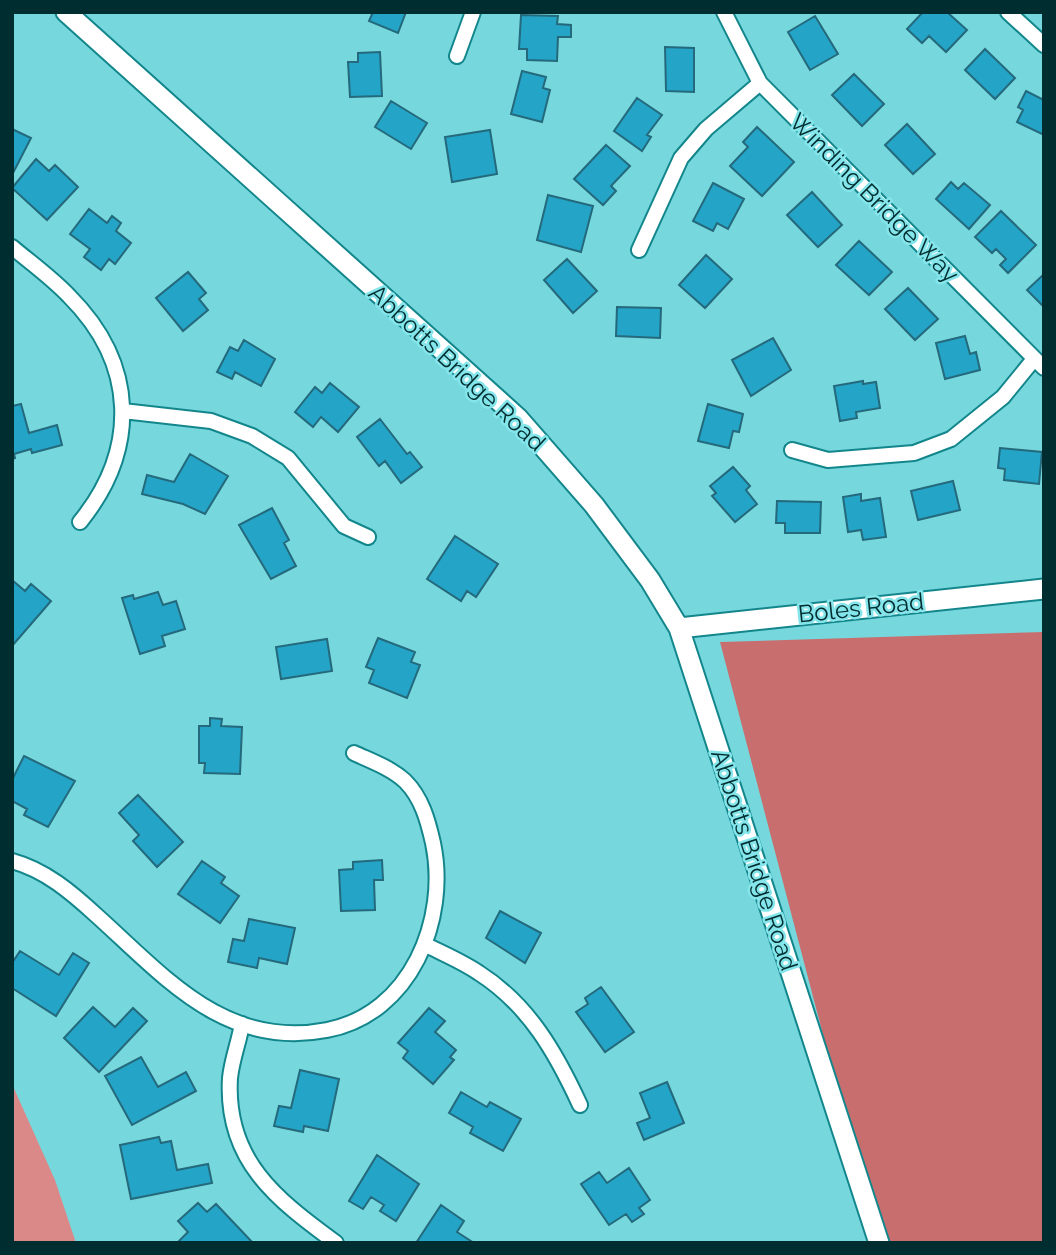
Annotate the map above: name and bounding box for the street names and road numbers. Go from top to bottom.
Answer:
street label: Winding Bridge Way [784,107,965,288]
street label: Abbotts Bridge Road [363,278,552,457]
street label: Boles Road [797,586,925,629]
street label: Abbotts Bridge Road [705,746,804,974]

